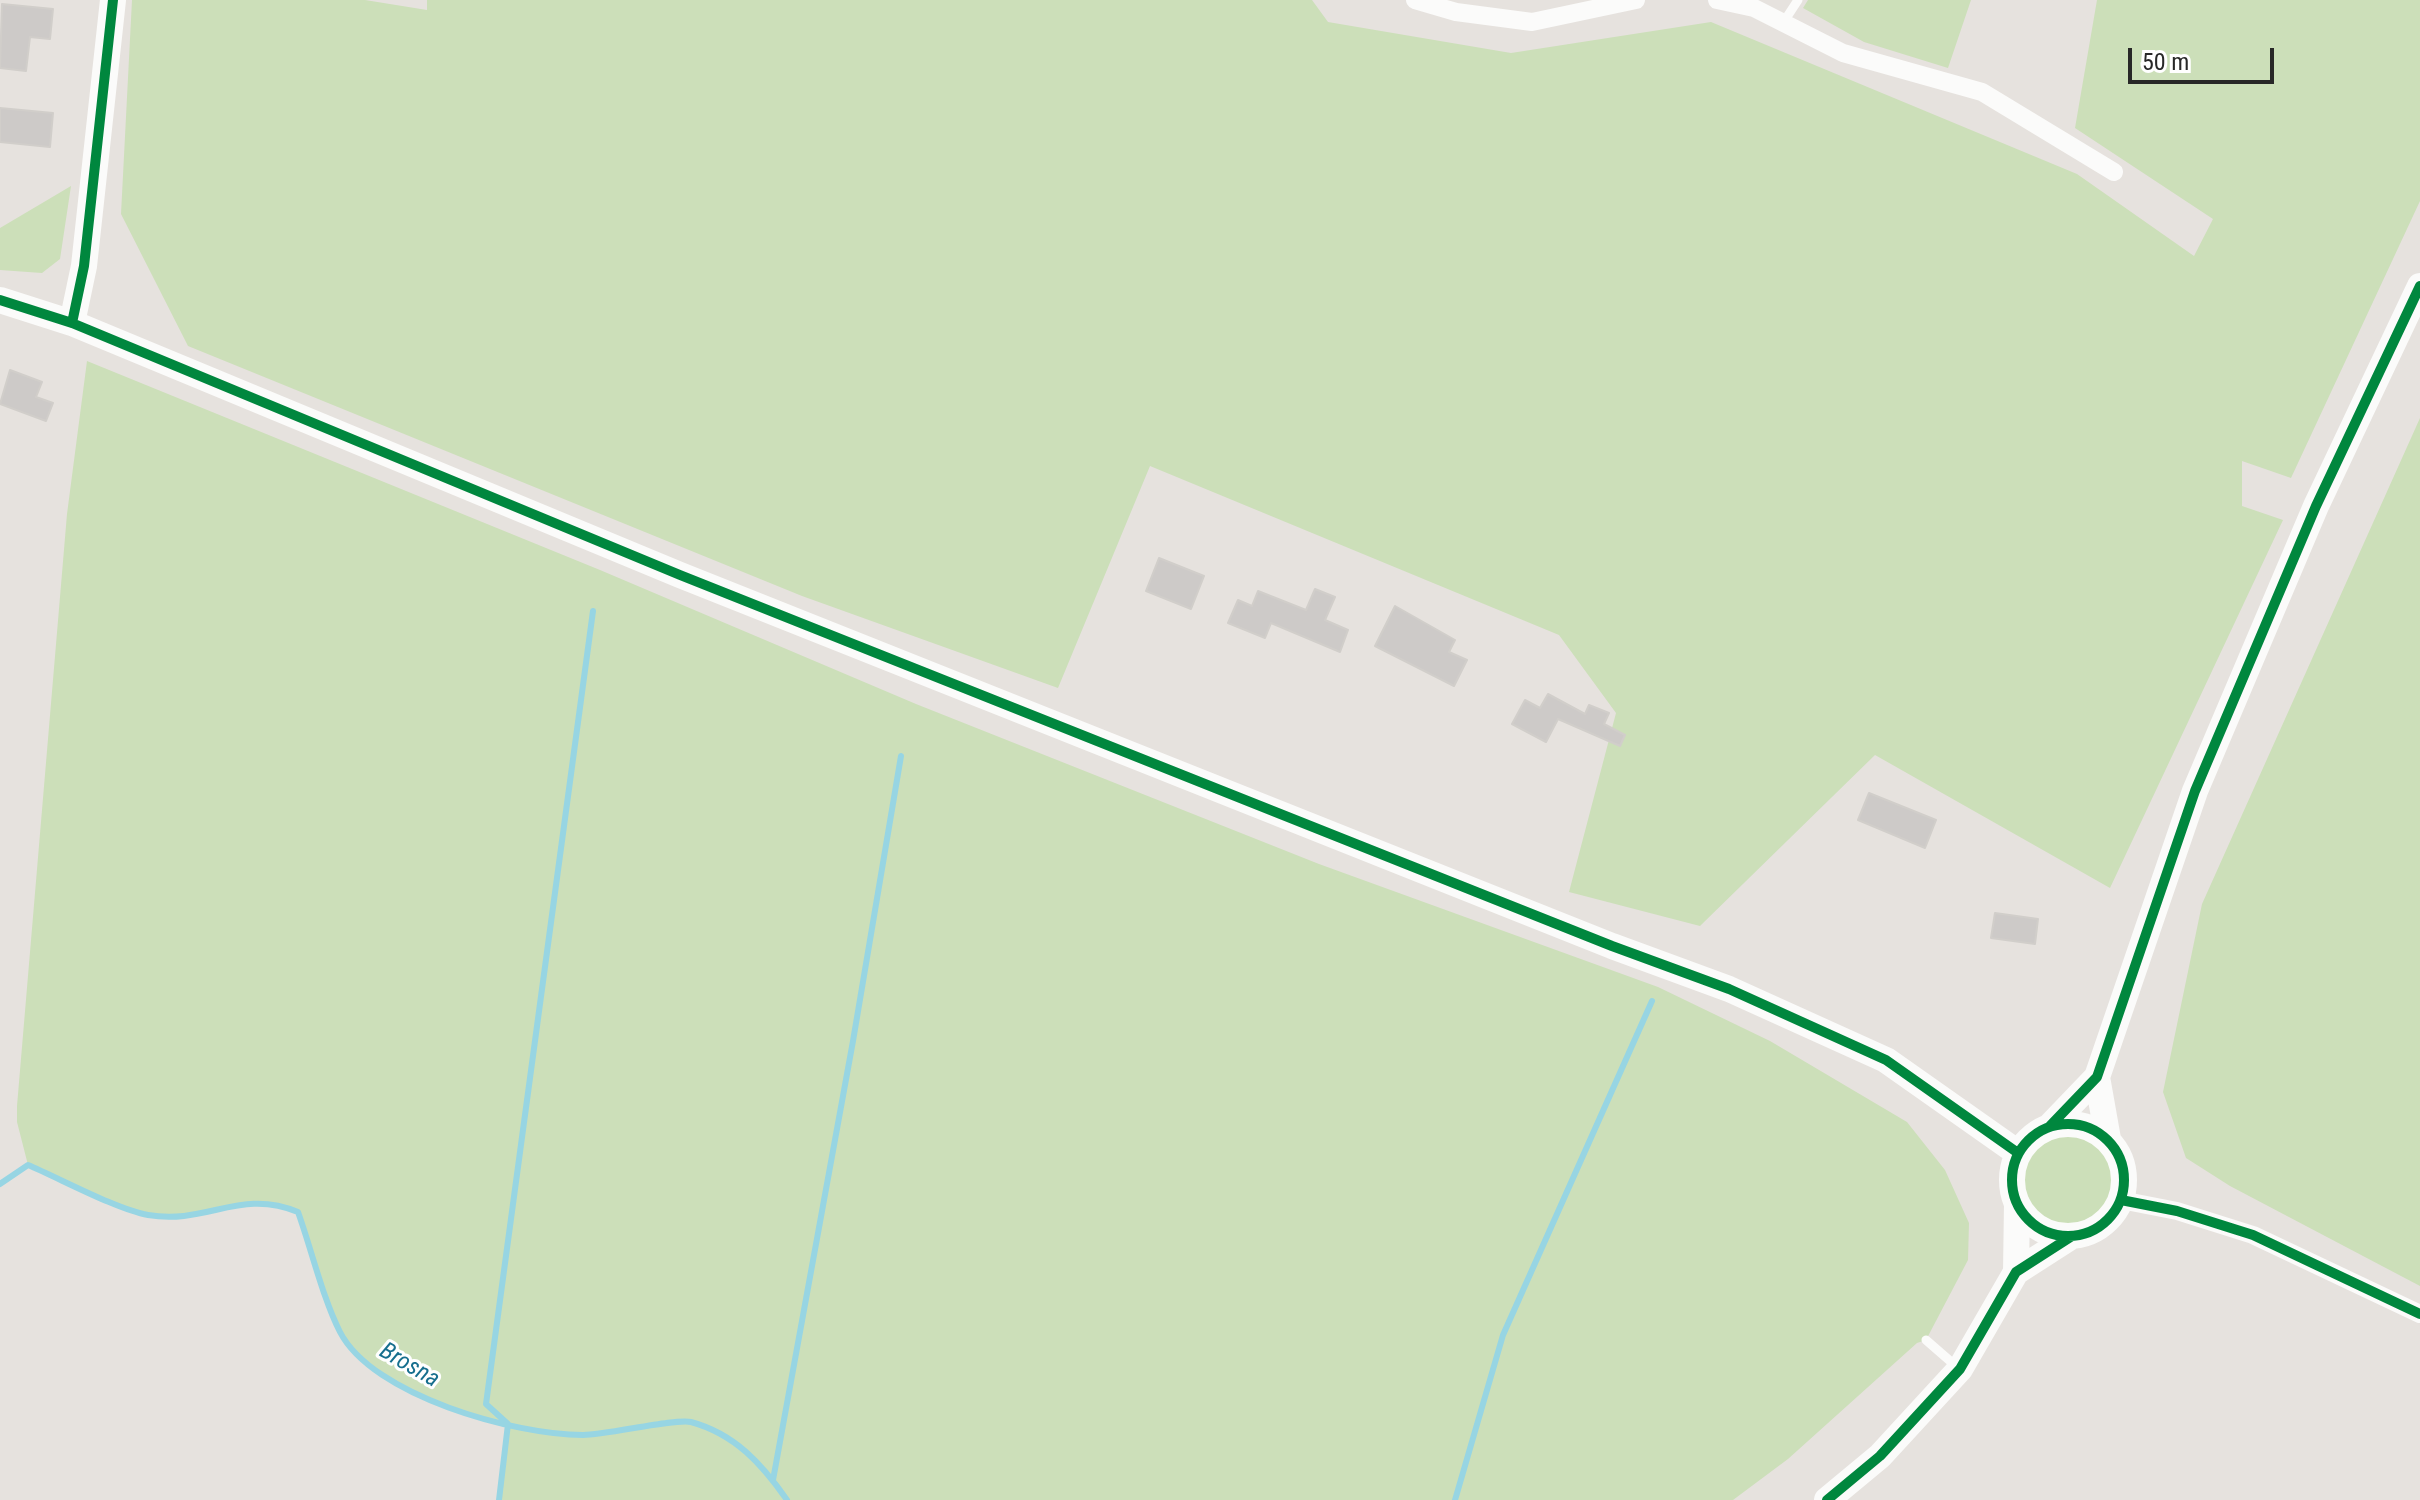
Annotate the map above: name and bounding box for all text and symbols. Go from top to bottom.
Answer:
scale bar [2132,32,2278,82]
text: 50 m [2142,48,2189,76]
water label: Brosna [374,1337,444,1395]

